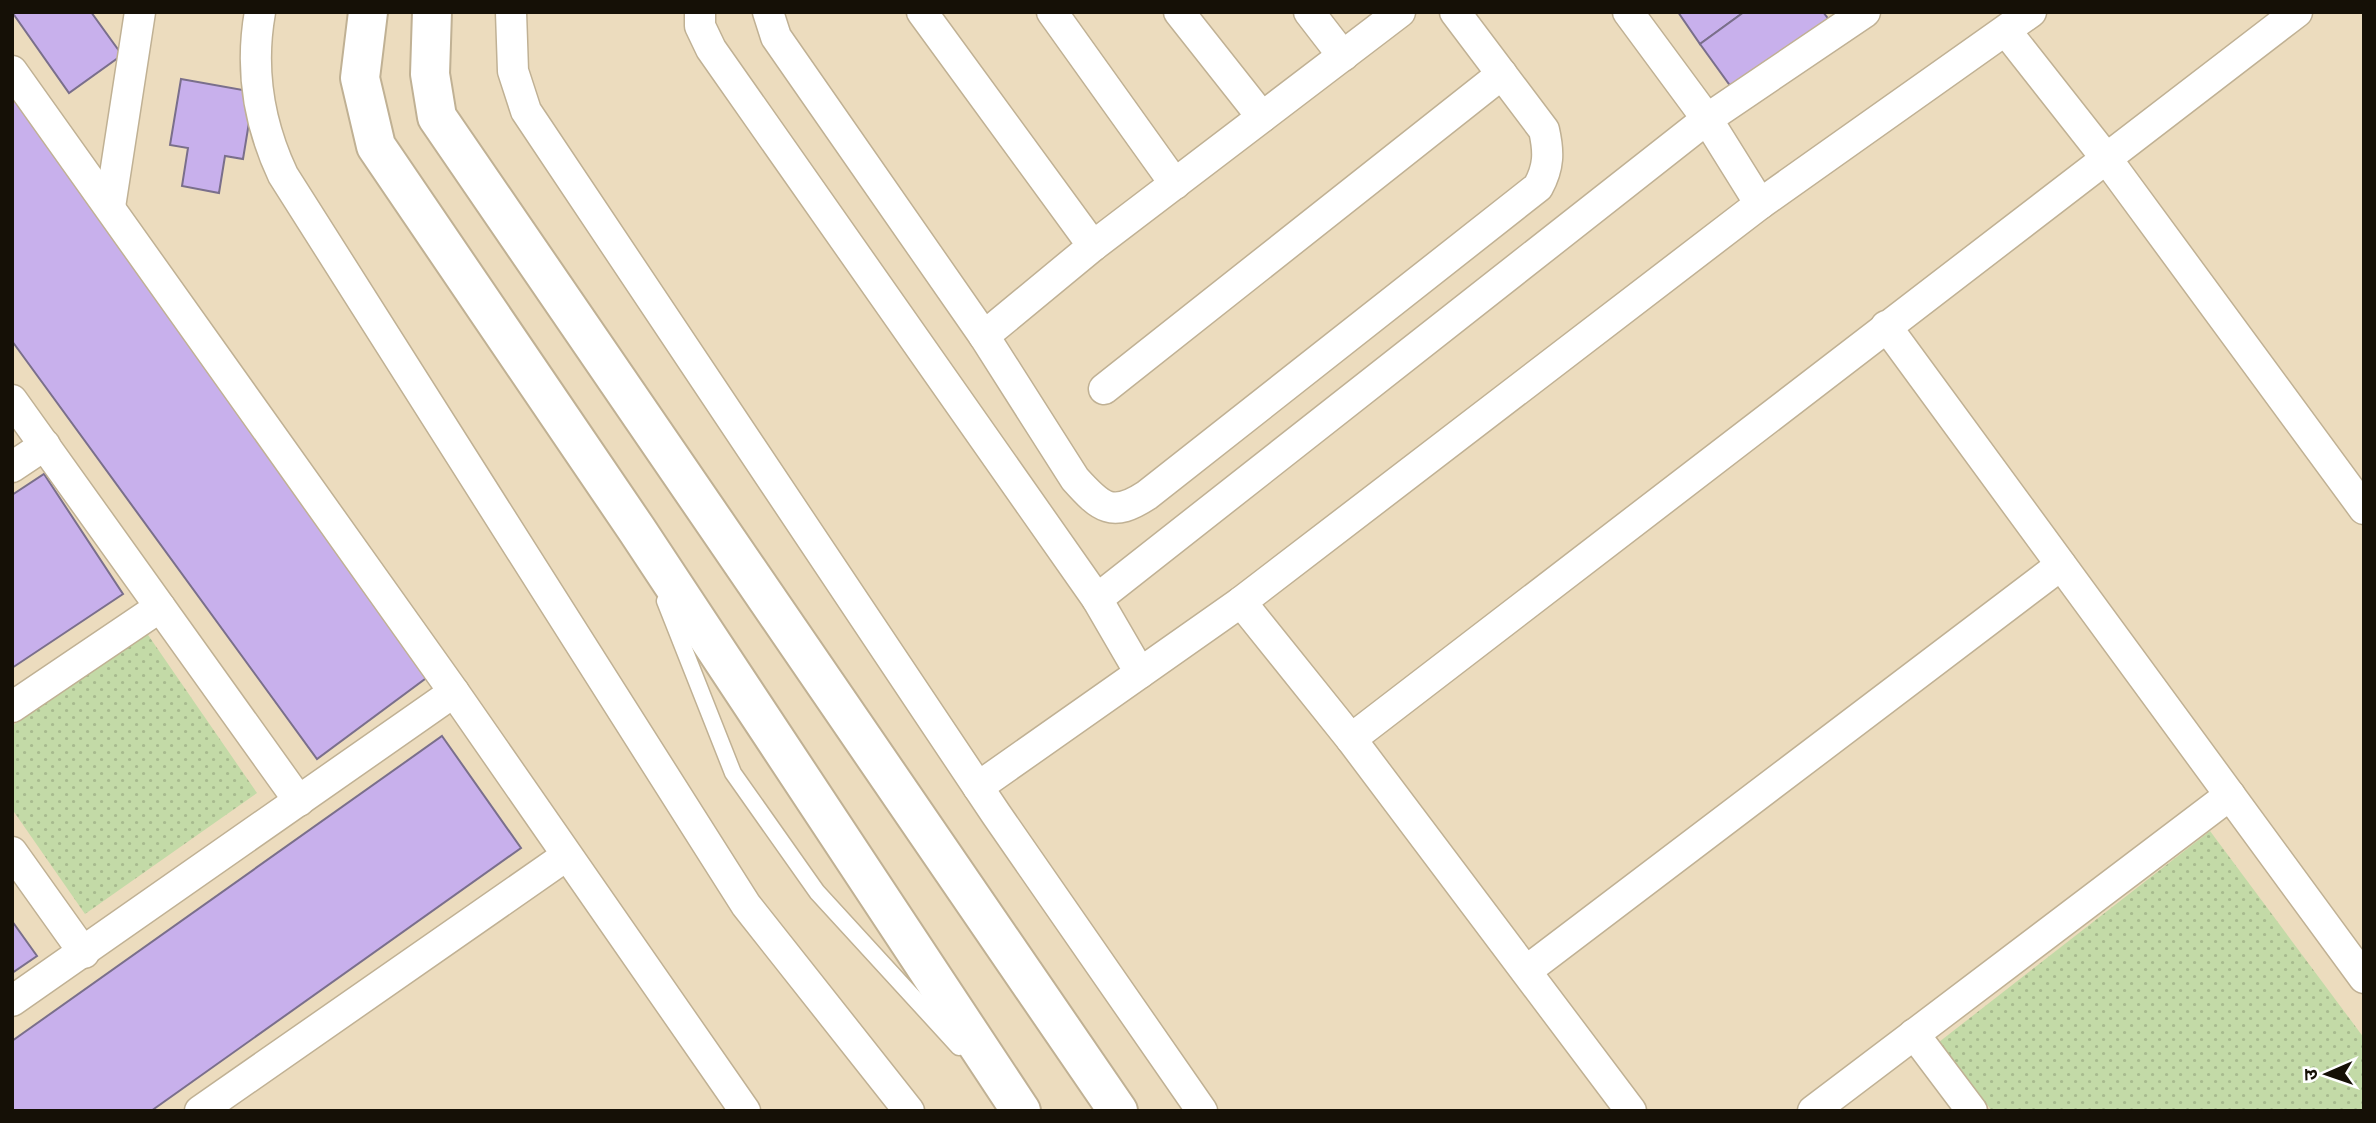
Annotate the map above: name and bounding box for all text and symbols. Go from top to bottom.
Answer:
north arrow [2292,1039,2362,1109]
text: उ [2298,1068,2322,1081]

